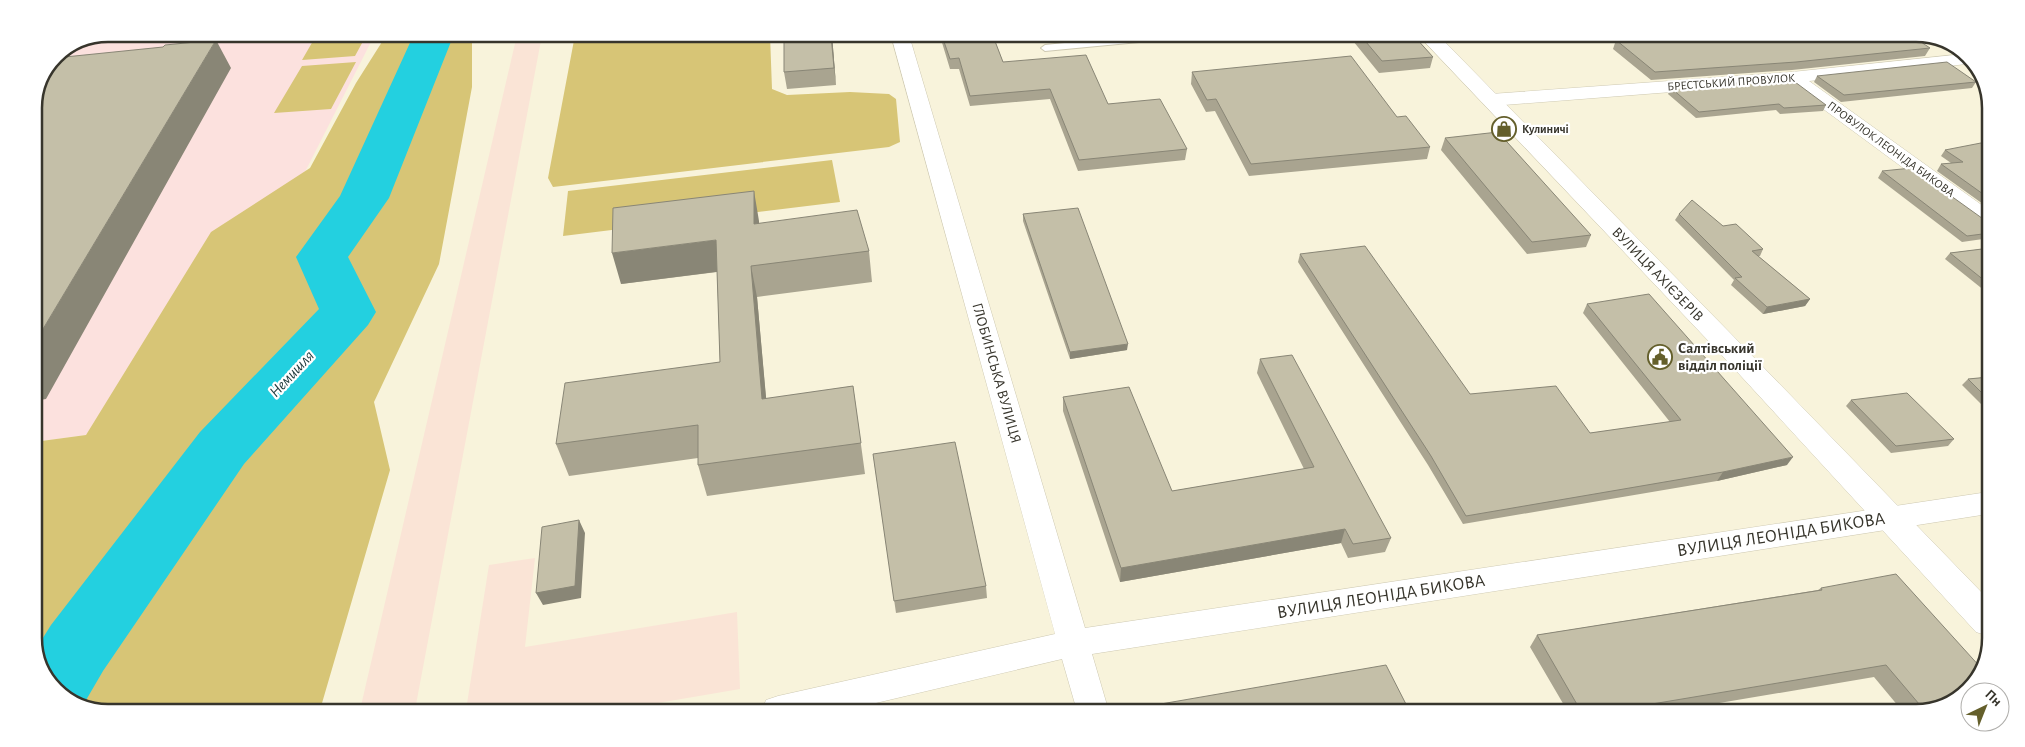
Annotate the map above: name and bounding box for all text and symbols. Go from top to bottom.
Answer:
street label: БРЕСТСЬКИЙ ПРОВУЛОК [1667,71,1795,92]
street label: ПРОВУЛОК ЛЕОНІДА БИКОВА [1825,99,1957,199]
shop icon: Кулиничі [1491,116,1517,142]
place label: Кулиничі [1522,123,1569,136]
street label: ВУЛИЦЯ АХІЄЗЕРІВ [1609,224,1706,324]
street label: ГЛОБИНСЬКА ВУЛИЦЯ [969,301,1024,445]
place label: Салтівський відділ поліції [1678,341,1762,373]
public building icon: Салтівський відділ поліції [1647,344,1673,370]
water label: Немишля [266,347,317,400]
street label: ВУЛИЦЯ ЛЕОНІДА БИКОВА [1676,510,1887,560]
street label: ВУЛИЦЯ ЛЕОНІДА БИКОВА [1276,572,1487,622]
north arrow [1960,682,2010,732]
text: Пн [1982,687,2004,709]

